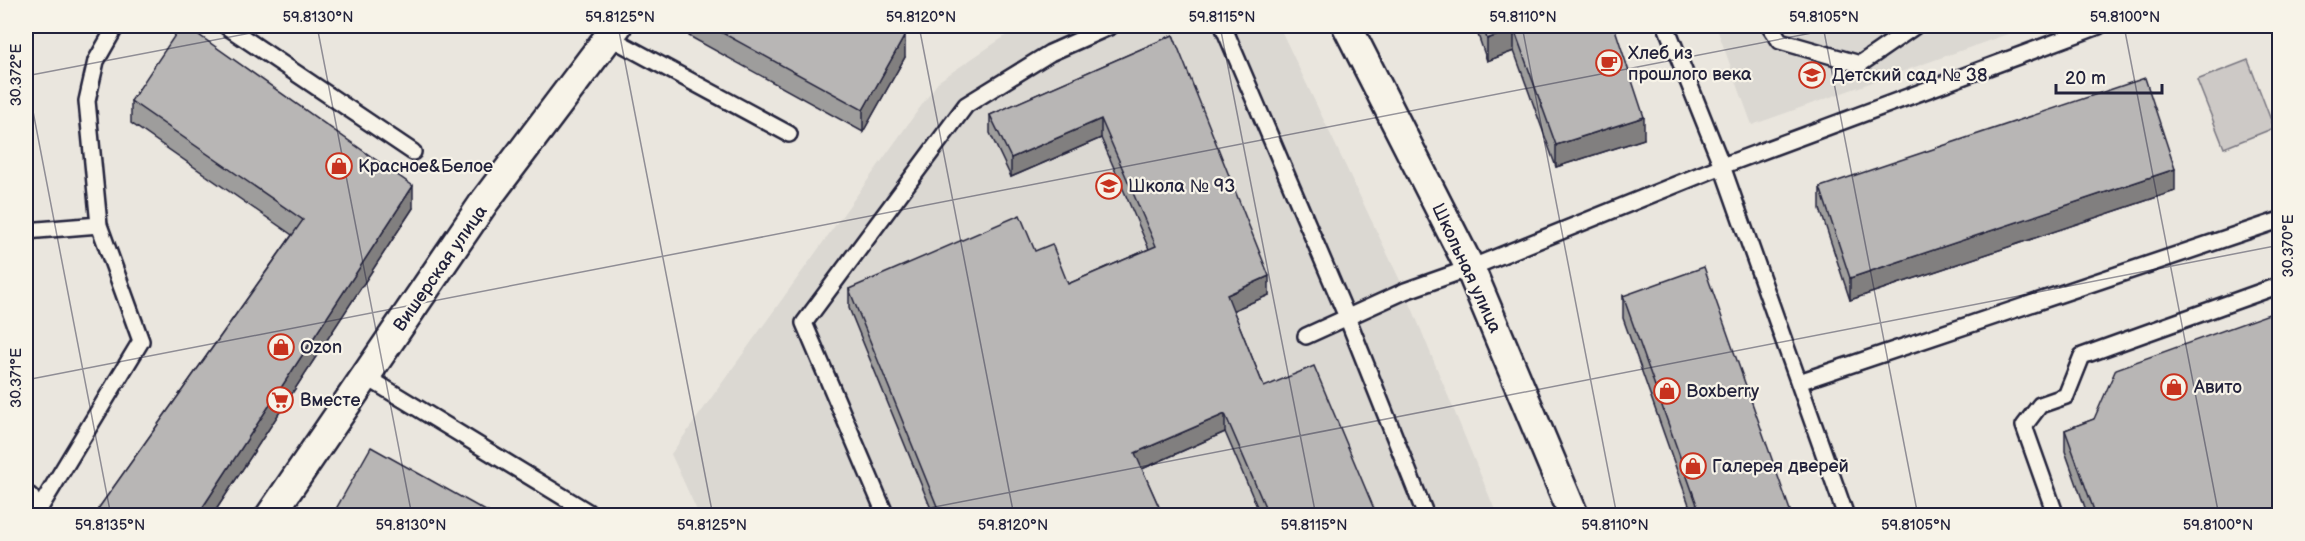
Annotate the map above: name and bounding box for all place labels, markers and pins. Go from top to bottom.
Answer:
place label: Хлеб из прошлого века [1628,43,1752,85]
cafe icon: Хлеб из прошлого века [1594,48,1624,78]
school or university icon: Детский сад № 38 [1797,60,1827,90]
place label: Детский сад № 38 [1832,65,1987,86]
shop icon: Красное&Белое [324,151,354,181]
place label: Красное&Белое [358,156,493,177]
school or university icon: Школа № 93 [1094,171,1124,201]
place label: Школа № 93 [1128,176,1235,197]
shop icon: Ozon [266,332,296,362]
place label: Ozon [300,337,342,358]
shop icon: Авито [2159,372,2189,402]
shop icon: Boxberry [1652,376,1682,406]
place label: Авито [2193,377,2242,398]
place label: Boxberry [1686,381,1760,402]
supermarket icon: Вместе [265,385,295,415]
place label: Вместе [300,390,361,411]
shop icon: Галерея дверей [1678,451,1708,481]
place label: Галерея дверей [1712,456,1849,477]

